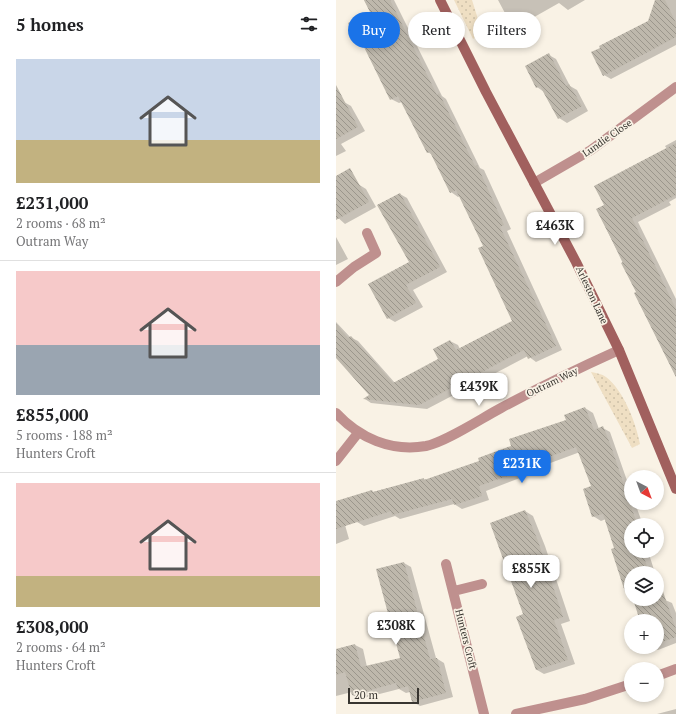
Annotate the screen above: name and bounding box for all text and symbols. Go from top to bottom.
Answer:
chip: Buy [348,12,400,48]
chip: Rent [408,12,465,48]
chip: Filters [473,12,541,48]
text: 5 homes [16,13,84,36]
icon: filters [298,13,320,35]
icon: home [132,85,204,157]
street label: Lundie Close [580,116,634,160]
text: £231,000 [16,191,88,214]
pin: £463K [527,212,583,246]
text: 2 rooms · 68 m² [16,214,106,232]
text: £463K [536,216,574,234]
text: Outram Way [16,232,88,250]
street label: Arleston Lane [573,264,611,326]
icon: home [132,297,204,369]
street label: Outram Way [524,364,581,400]
pin: £439K [451,373,507,407]
text: £439K [460,377,498,395]
text: £855,000 [16,403,88,426]
text: 5 rooms · 188 m² [16,426,113,444]
text: Hunters Croft [16,444,95,462]
pin: £231K [494,450,550,484]
text: £231K [503,454,541,472]
north arrow [624,470,664,510]
map controls [624,470,664,702]
icon: home [132,509,204,581]
button: locate [624,518,664,558]
pin: £855K [503,555,559,589]
text: £855K [512,559,550,577]
button: layers [624,566,664,606]
street label: Hunters Croft [452,608,480,671]
pin: £308K [368,612,424,646]
button: + [624,614,664,654]
text: £308,000 [16,615,88,638]
text: £308K [377,616,415,634]
text: 2 rooms · 64 m² [16,638,106,656]
text: Hunters Croft [16,656,95,674]
button: − [624,662,664,702]
scale bar [348,686,419,705]
text: 20 m [354,688,378,702]

